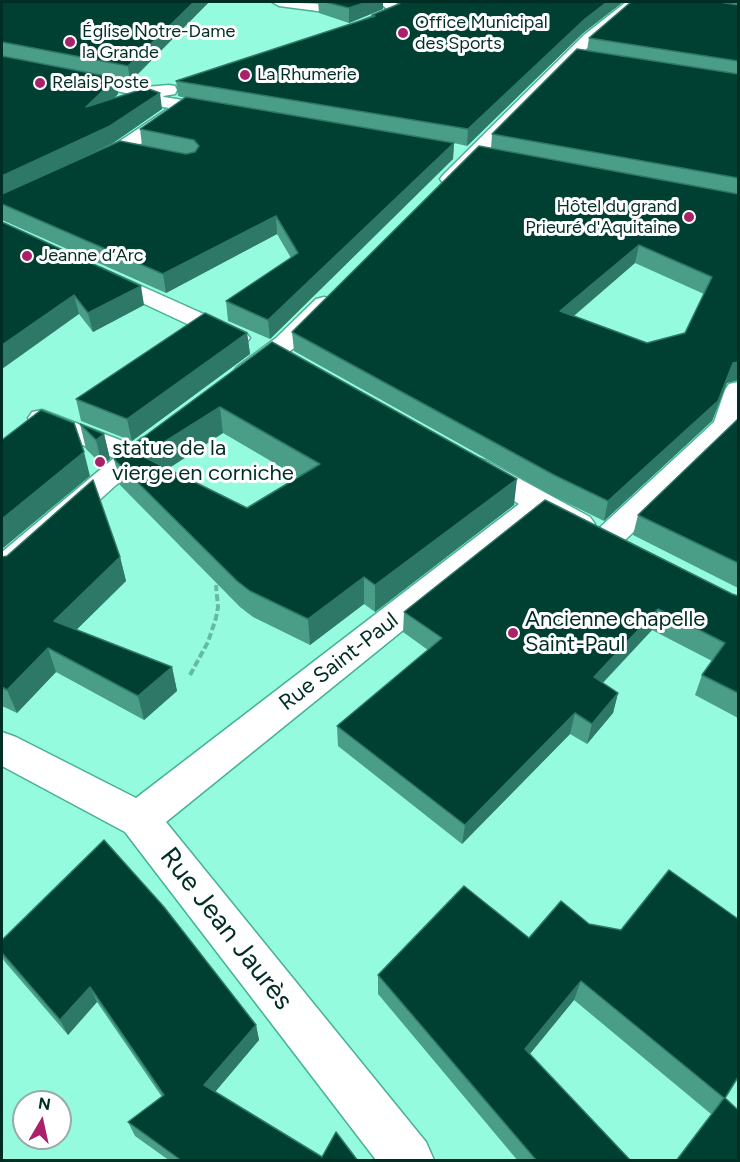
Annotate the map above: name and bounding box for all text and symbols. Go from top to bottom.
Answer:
place label: Office Municipal des Sports [415,12,548,54]
place label: Église Notre-Dame la Grande [82,21,235,63]
marker: Office Municipal des Sports [396,26,410,40]
marker: Église Notre-Dame la Grande [63,35,77,49]
place label: La Rhumerie [257,64,357,86]
marker: La Rhumerie [238,68,252,82]
place label: Relais Poste [52,72,149,94]
marker: Relais Poste [33,76,47,90]
place label: Hôtel du grand Prieuré d'Aquitaine [525,196,677,238]
marker: Hôtel du grand Prieuré d'Aquitaine [682,210,696,224]
place label: Jeanne d’Arc [39,245,143,267]
marker: Jeanne d’Arc [20,249,34,263]
place label: statue de la vierge en corniche [112,436,294,488]
marker: statue de la vierge en corniche [93,455,107,469]
street label: Rue Saint-Paul [274,607,404,717]
place label: Ancienne chapelle Saint-Paul [525,607,705,658]
marker: Ancienne chapelle Saint-Paul [506,626,520,640]
street label: Rue Jean Jaurès [153,842,299,1016]
north arrow [12,1090,72,1150]
text: N [37,1093,52,1114]

